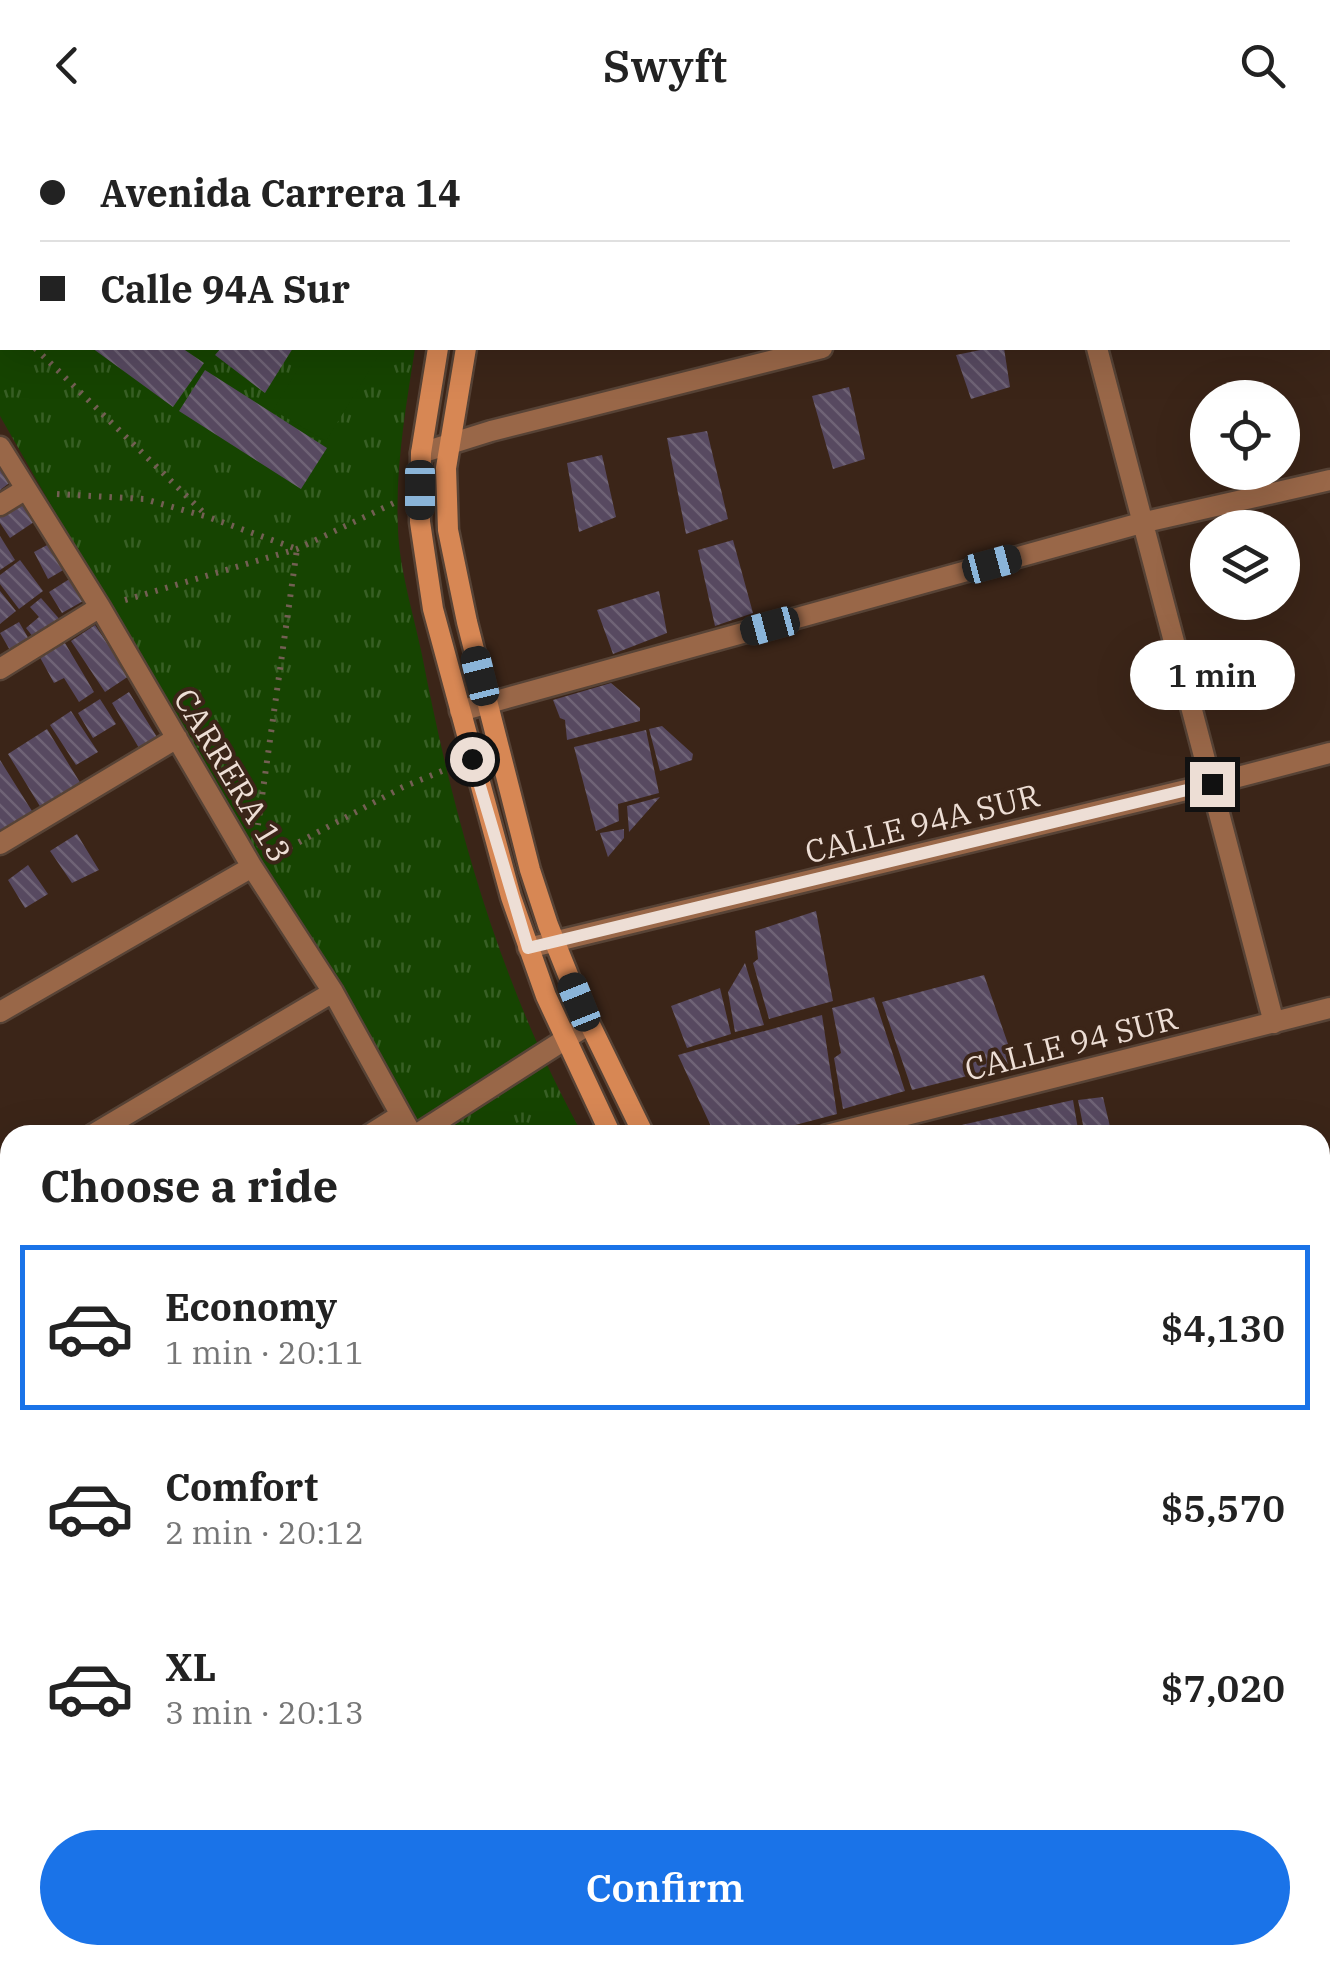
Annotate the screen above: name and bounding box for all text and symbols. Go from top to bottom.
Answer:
text: Swyft [603,36,727,94]
icon: back [40,38,95,93]
icon: search [1235,38,1290,93]
text: Avenida Carrera 14 [100,168,461,217]
text: Calle 94A Sur [100,264,350,313]
map controls [1190,380,1300,620]
button: locate [1190,380,1300,490]
car [405,460,435,520]
button: layers [1190,510,1300,620]
car [959,542,1025,586]
car [737,604,803,648]
callout: 1 min [1130,639,1294,709]
car [458,643,502,709]
text: 1 min [1168,654,1257,696]
street label: CARRERA 13 [165,680,301,870]
route start [450,737,495,782]
route end [1190,762,1235,807]
street label: CALLE 94A SUR [801,774,1043,872]
car [554,969,604,1035]
street label: CALLE 94 SUR [960,996,1182,1090]
text: Choose a ride [40,1156,338,1214]
text: Economy [165,1282,337,1331]
icon: car [45,1283,135,1373]
text: $4,130 [1161,1303,1285,1352]
text: 1 min · 20:11 [165,1331,364,1373]
text: Comfort [165,1462,318,1511]
icon: car [45,1463,135,1553]
text: $5,570 [1161,1483,1285,1532]
text: 2 min · 20:12 [165,1511,364,1553]
text: XL [165,1642,216,1691]
icon: car [45,1643,135,1733]
text: $7,020 [1161,1663,1285,1712]
text: 3 min · 20:13 [165,1691,364,1733]
button: Confirm [40,1830,1290,1945]

